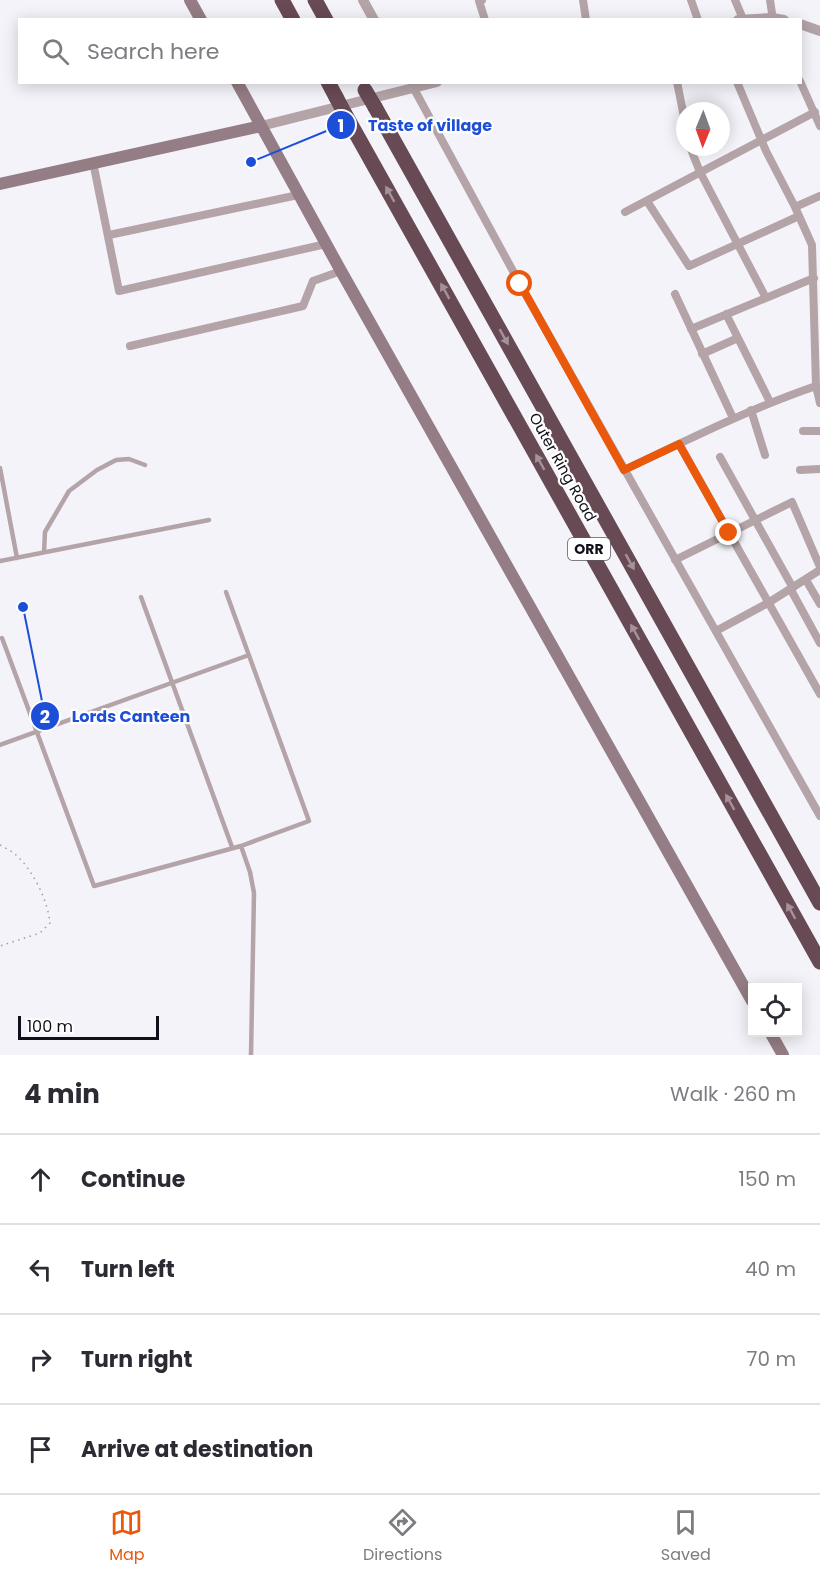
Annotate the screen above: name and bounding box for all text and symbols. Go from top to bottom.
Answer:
search box [18,18,802,84]
icon: search [39,35,72,68]
text: Search here [87,36,220,67]
north arrow [676,102,730,156]
callout: Taste of village [326,108,505,142]
text: 1 [338,113,344,138]
text: Taste of village [368,114,492,137]
one-way arrow [385,185,395,202]
route start [506,270,532,296]
one-way arrow [440,283,450,300]
one-way arrow [499,329,509,346]
street label: Outer Ring Road [524,409,602,525]
one-way arrow [535,453,545,470]
route end [715,519,741,545]
road number: ORR [568,538,610,560]
one-way arrow [624,554,635,570]
one-way arrow [630,623,640,640]
callout: Lords Canteen [30,699,202,733]
text: 2 [40,704,50,729]
text: Lords Canteen [72,705,190,728]
one-way arrow [725,793,735,810]
one-way arrow [786,903,797,919]
map controls [748,983,802,1037]
button: locate [748,983,802,1037]
scale bar [18,1013,159,1040]
text: 100 m [27,1015,73,1038]
text: 4 min [24,1076,100,1112]
text: Walk · 260 m [670,1080,796,1108]
icon: ahead [24,1163,57,1196]
text: Continue [81,1164,185,1195]
text: 150 m [739,1165,796,1193]
icon: left [24,1253,57,1286]
text: Turn left [81,1254,175,1285]
text: 40 m [745,1255,796,1283]
icon: right [24,1343,57,1376]
text: Turn right [81,1344,192,1375]
text: 70 m [747,1345,796,1373]
icon: arrive [24,1433,57,1466]
text: Arrive at destination [81,1434,313,1465]
tab: Map [109,1506,145,1567]
tab: Directions [363,1506,442,1567]
tab: Saved [661,1506,711,1567]

